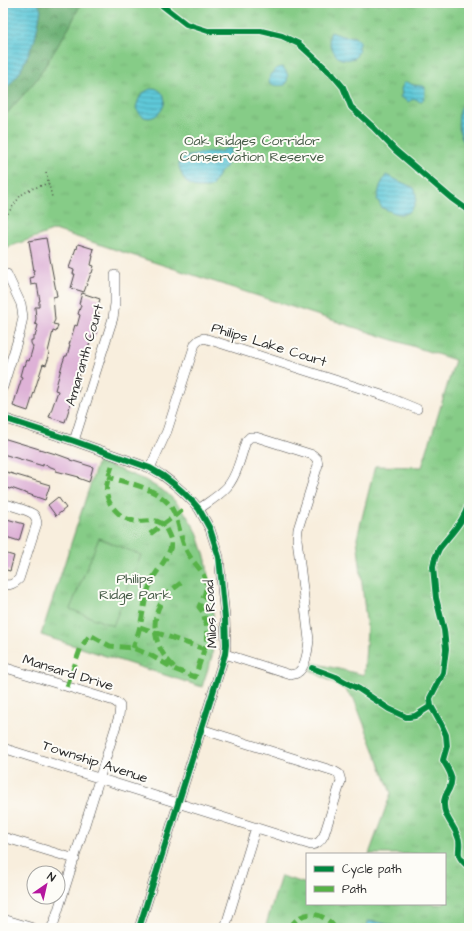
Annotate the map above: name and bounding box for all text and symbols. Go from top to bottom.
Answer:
park label: Oak Ridges Corridor Conservation Reserve [180,131,325,167]
street label: Amaranth Court [61,301,109,408]
street label: Philips Lake Court [209,318,329,372]
park label: Philips Ridge Park [99,569,171,605]
street label: Milos Road [199,579,223,649]
street label: Mansard Drive [20,650,116,696]
street label: Township Avenue [40,736,151,789]
legend [306,853,446,905]
text: Cycle path [342,861,401,879]
north arrow [26,865,66,905]
text: N [44,869,58,885]
text: Path [342,881,367,898]

